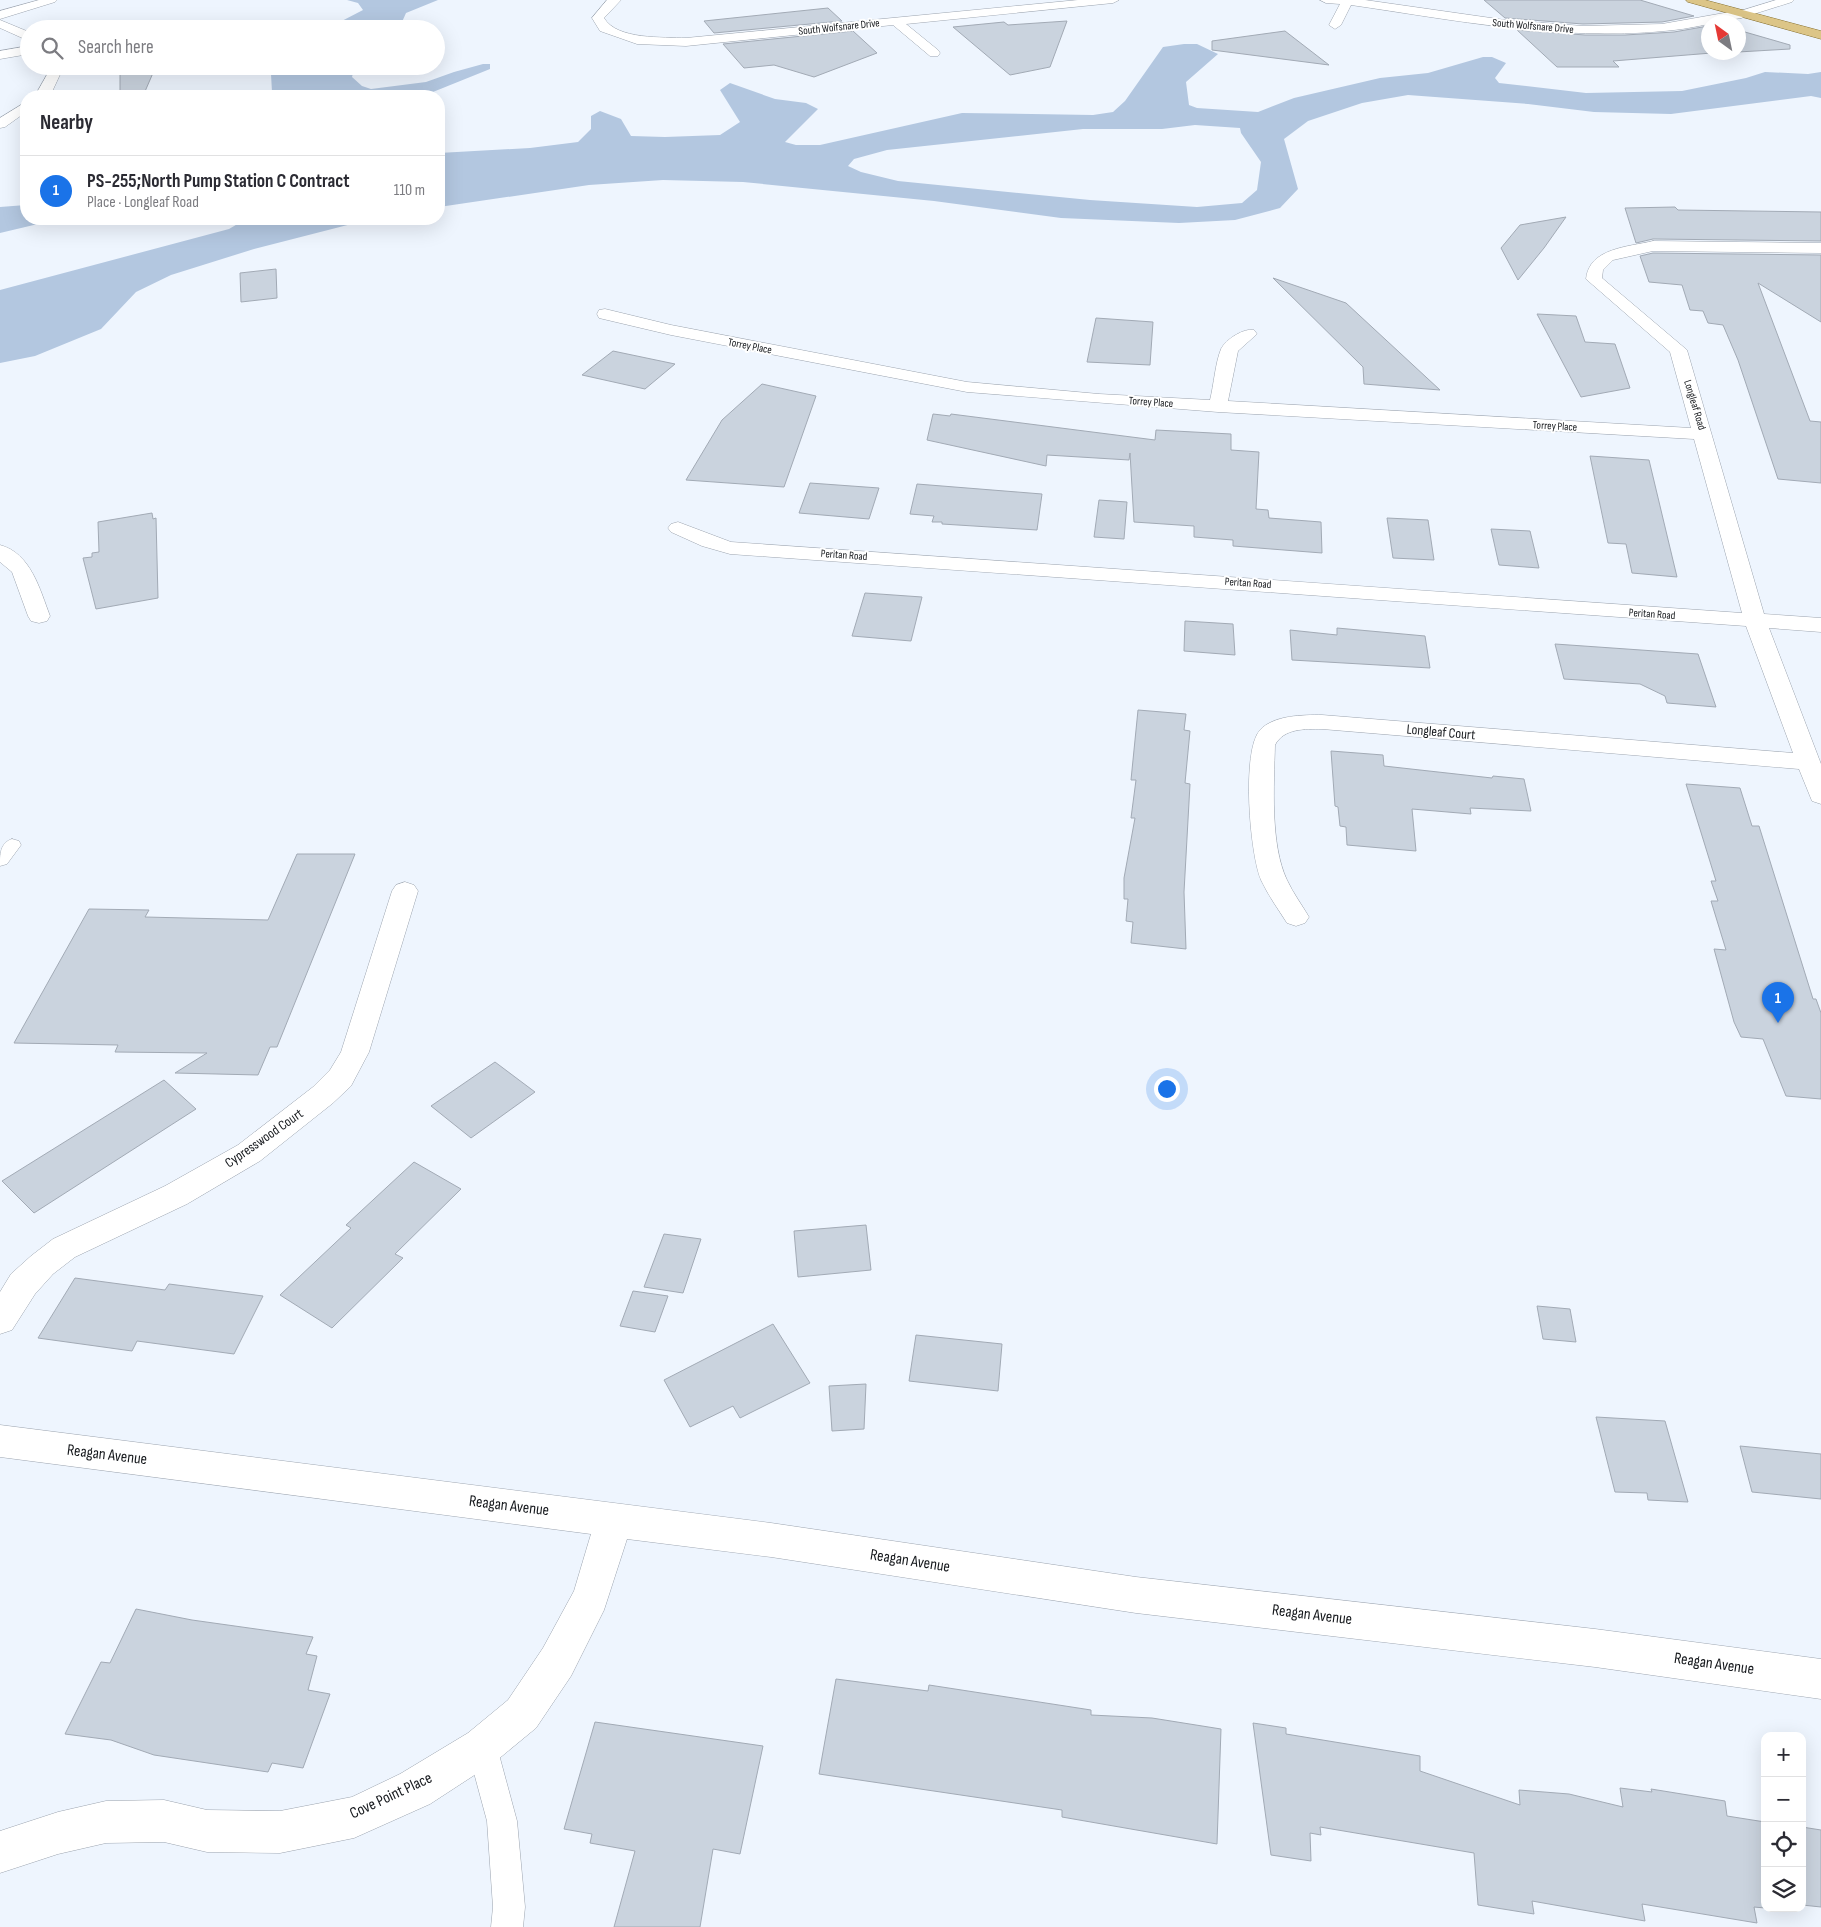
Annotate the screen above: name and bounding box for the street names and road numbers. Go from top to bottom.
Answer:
street label: South Wolfsnare Drive [798,16,880,38]
street label: South Wolfsnare Drive [1492,16,1574,36]
street label: Torrey Place [727,335,773,357]
street label: Longleaf Road [1681,378,1709,432]
street label: Torrey Place [1128,394,1174,410]
street label: Torrey Place [1532,418,1578,434]
street label: Peritan Road [820,547,868,563]
street label: Peritan Road [1224,575,1272,591]
street label: Peritan Road [1628,606,1676,622]
street label: Longleaf Court [1406,721,1476,743]
street label: Cypresswood Court [222,1105,306,1171]
street label: Reagan Avenue [66,1441,148,1469]
street label: Reagan Avenue [468,1492,550,1520]
street label: Reagan Avenue [869,1545,951,1577]
street label: Reagan Avenue [1271,1601,1353,1629]
street label: Reagan Avenue [1673,1649,1755,1679]
street label: Cove Point Place [347,1769,435,1823]

